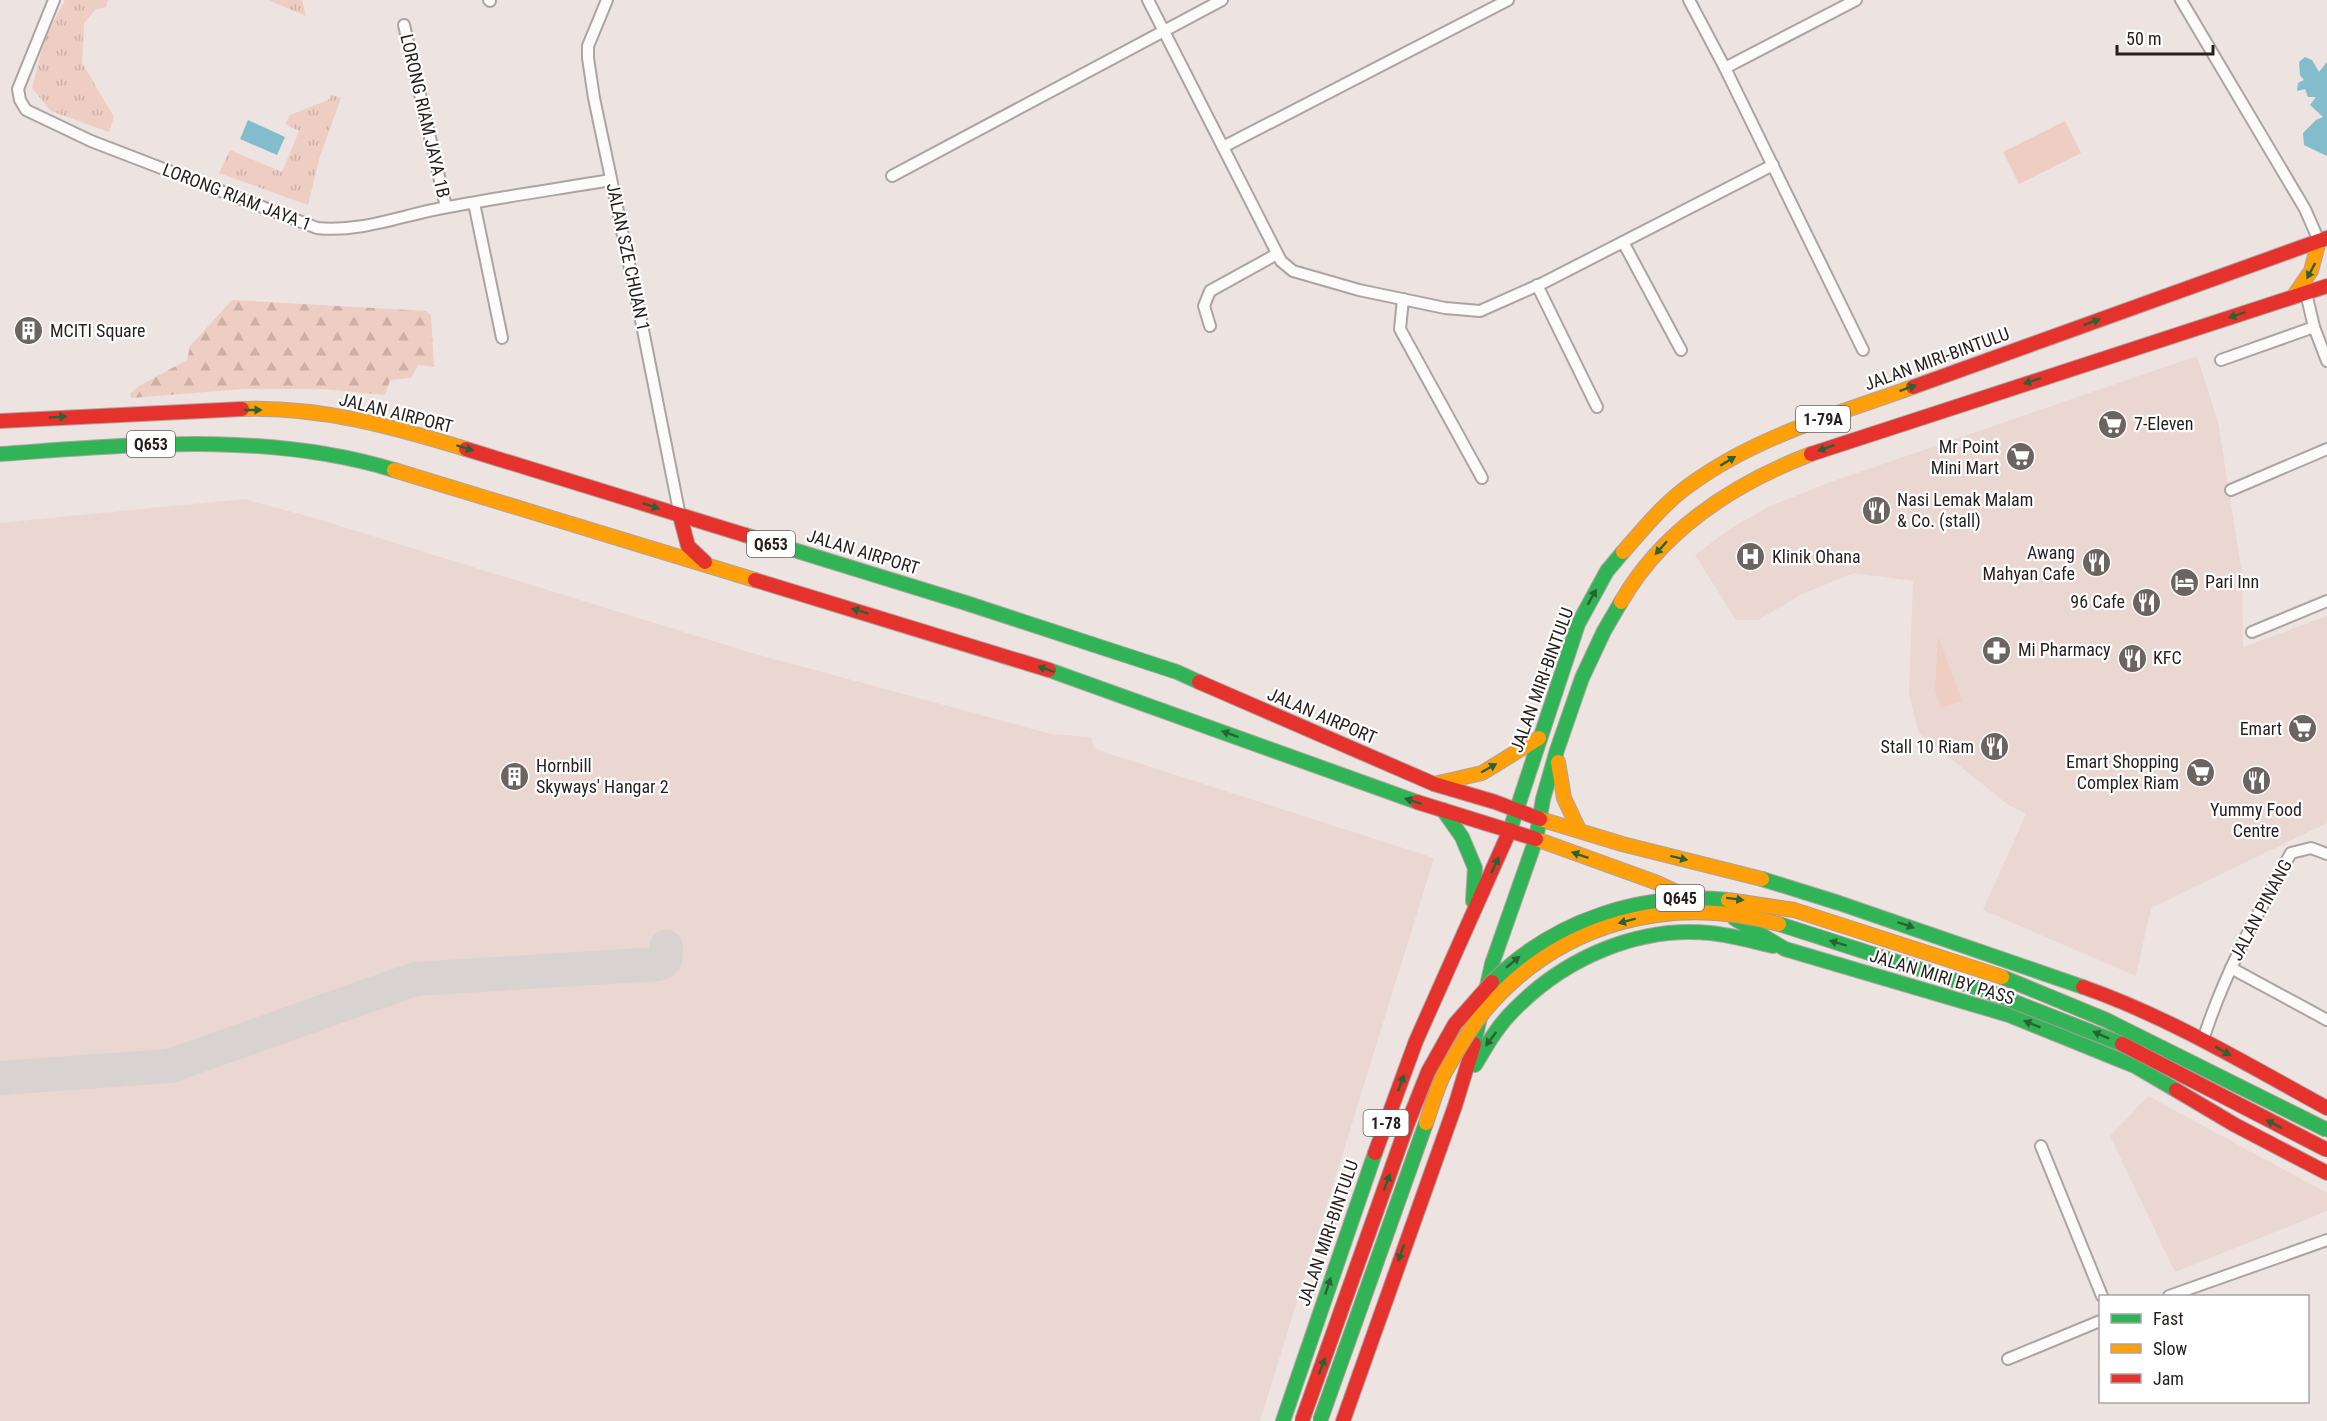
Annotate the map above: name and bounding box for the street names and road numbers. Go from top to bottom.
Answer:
street label: LORONG RIAM JAYA 1B [396,32,455,200]
street label: LORONG RIAM JAYA 1 [160,159,314,235]
street label: JALAN SZE CHUAN 1 [603,181,654,333]
street label: JALAN MIRI-BINTULU [1861,323,2012,395]
street label: JALAN AIRPORT [337,388,455,437]
road number: 1-79A [1796,406,1850,432]
road number: Q653 [127,431,175,457]
street label: JALAN AIRPORT [804,524,922,579]
road number: Q653 [747,531,795,557]
street label: JALAN MIRI-BINTULU [1506,604,1578,755]
street label: JALAN AIRPORT [1264,683,1380,748]
street label: JALAN PINANG [2225,856,2296,964]
road number: Q645 [1656,885,1704,911]
street label: JALAN MIRI BY PASS [1867,945,2017,1009]
road number: 1-78 [1364,1110,1408,1136]
street label: JALAN MIRI-BINTULU [1293,1157,1362,1308]

